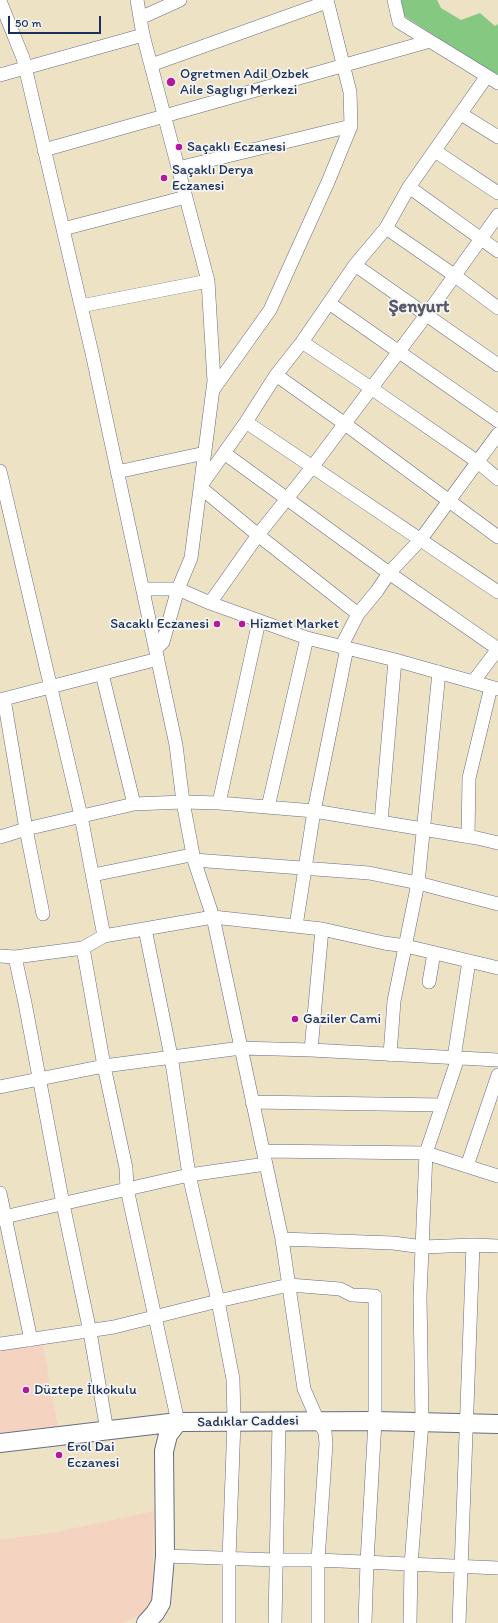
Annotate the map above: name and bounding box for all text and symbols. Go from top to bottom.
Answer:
scale bar [10,8,103,34]
text: 50 m [15,16,41,30]
place label: Ogretmen Adil Ozbek Aile Saglıgı Merkezi [180,66,309,98]
marker: Ogretmen Adil Ozbek Aile Saglıgı Merkezi [165,76,177,88]
place label: Saçaklı Eczanesi [187,139,286,155]
marker: Saçaklı Eczanesi [174,142,184,152]
place label: Saçaklı Derya Eczanesi [172,162,254,194]
marker: Saçaklı Derya Eczanesi [159,173,169,183]
district label: Şenyurt [388,296,450,318]
place label: Sacaklı Eczanesi [110,616,209,632]
place label: Hizmet Market [250,616,339,632]
marker: Sacaklı Eczanesi [212,619,222,629]
marker: Hizmet Market [237,619,247,629]
place label: Gaziler Cami [303,1011,381,1027]
marker: Gaziler Cami [290,1014,300,1024]
place label: Düztepe İlkokulu [34,1382,137,1398]
marker: Düztepe İlkokulu [21,1385,31,1395]
street label: Sadıklar Caddesi [197,1413,299,1431]
place label: Erol Dai Eczanesi [67,1439,119,1472]
marker: Erol Dai Eczanesi [54,1450,64,1460]

